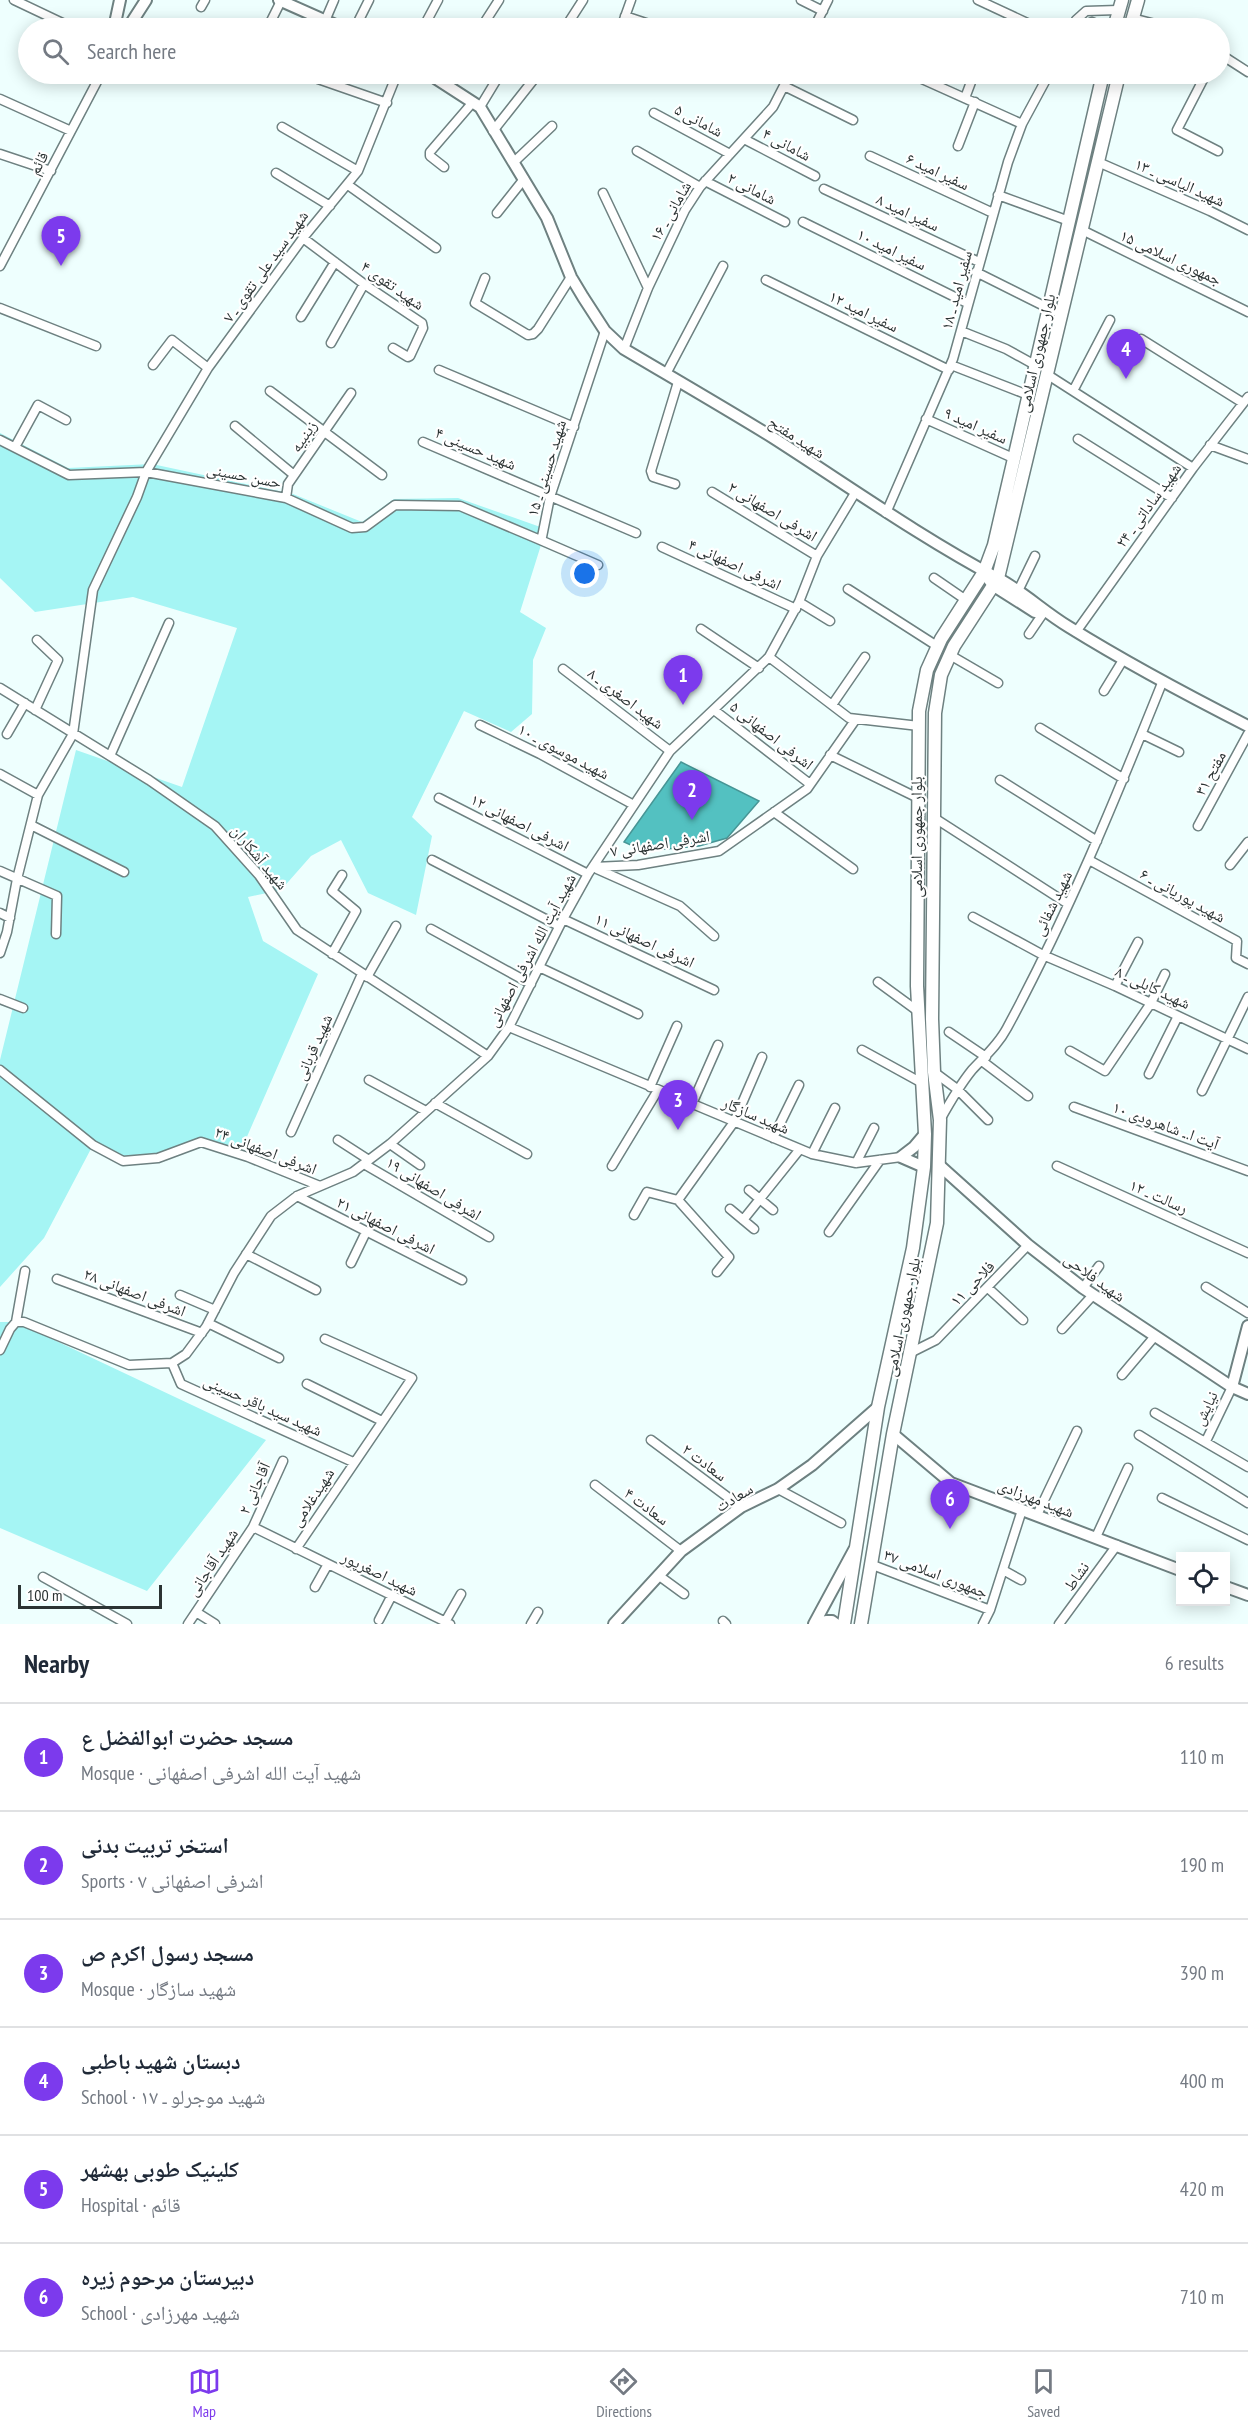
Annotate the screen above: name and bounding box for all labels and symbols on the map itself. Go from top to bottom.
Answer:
street label: شامانی ۵ [671,99,727,142]
street label: شامانی ۴ [759,123,815,166]
street label: قائم [24,148,53,179]
street label: سفیر امید ۶ [903,148,973,194]
street label: شهید الیاسی ـ ۱۳ [1131,153,1228,212]
street label: شامانی ۲ [724,167,780,210]
street label: شامانی ـ ۱۶ [645,177,696,245]
street label: سفیر امید ۸ [873,189,943,235]
street label: شهید سید علی تقوی ـ ۷ [218,206,313,326]
pin: 5 [42,216,80,266]
street label: سفیر امید ۱۰ [854,224,930,274]
street label: جمهوری اسلامی ۱۵ [1117,225,1225,290]
street label: سفیر امید ـ ۱۸ [936,248,976,332]
street label: شهید تقوی ۴ [357,256,429,315]
street label: سفیر امید ۱۲ [826,286,902,336]
street label: بلوار جمهوری اسلامی [1013,292,1060,415]
pin: 4 [1106,330,1146,379]
street label: سفیر امید ۹ [941,402,1011,448]
street label: شهید مفتح [764,411,829,463]
street label: زینبیه [285,416,321,456]
street label: شهید حسینی ـ ۱۵ [522,417,571,519]
street label: شهید حسینی ۴ [432,422,520,475]
street label: حسن حسینی [205,458,283,493]
street label: شهید ساداتی ـ ۲۴ [1111,459,1186,552]
street label: اشرفی اصفهانی ۲ [724,477,821,546]
street label: اشرفی اصفهانی ۴ [685,534,785,595]
your location [570,559,599,588]
pin: 1 [664,656,702,705]
street label: شهید اصغری ـ ۸ [583,663,668,734]
street label: اشرفی اصفهانی ۵ [726,696,818,775]
street label: شهید موسوی ـ ۱۰ [514,719,613,784]
street label: مفتح ۳۱ [1190,747,1231,799]
pin: 2 [672,770,712,820]
street label: بلوار جمهوری اسلامی [906,776,927,898]
street label: اشرفی اصفهانی ۱۲ [467,789,573,856]
street label: شهید آشکاران [226,821,293,894]
street label: اشرفی اصفهانی ۷ [609,825,711,862]
street label: شهید پوریانی ـ ۶ [1136,863,1229,928]
street label: شهید شفائی [1028,867,1077,939]
street label: شهید آیت الله اشرفی اصفهانی [482,870,581,1031]
street label: اشرفی اصفهانی ۱۱ [592,908,698,973]
street label: شهید کابلی ـ ۸ [1112,961,1194,1014]
street label: شهید قربانی [290,1011,337,1084]
pin: 3 [658,1080,698,1130]
street label: شهید سازگار [719,1092,793,1138]
street label: آیت ا... شاهرودی ۱۰ [1110,1097,1223,1155]
street label: اشرفی اصفهانی ۲۴ [212,1121,320,1180]
street label: اشرفی اصفهانی ۱۹ [382,1152,485,1225]
street label: رسالت ـ ۱۲ [1127,1174,1191,1218]
street label: اشرفی اصفهانی ۲۱ [333,1192,439,1259]
street label: شهید فلاحی [1060,1248,1130,1307]
street label: بلوار جمهوری اسلامی [880,1256,925,1379]
street label: فلاحی ۱۱ [946,1256,999,1311]
street label: اشرفی اصفهانی ۲۸ [81,1263,189,1322]
street label: شهید سید باقر حسینی [200,1370,325,1441]
street label: نیایش [1188,1387,1223,1429]
street label: سعادت ۲ [679,1439,731,1485]
street label: آقاجانی ۲ [234,1458,276,1517]
street label: شهیدغلامی [286,1464,339,1531]
street label: شهید مهرزادی [995,1474,1077,1523]
street label: سعادت [712,1478,756,1516]
pin: 6 [930,1480,970,1529]
street label: سعادت ۴ [621,1483,673,1529]
street label: شهید آقاجانی [182,1524,243,1600]
street label: جمهوری اسلامی ۳۷ [881,1544,991,1603]
street label: شهید اصغرپور [338,1546,421,1600]
street label: نشاط [1059,1557,1093,1595]
scale bar [18,1582,162,1610]

